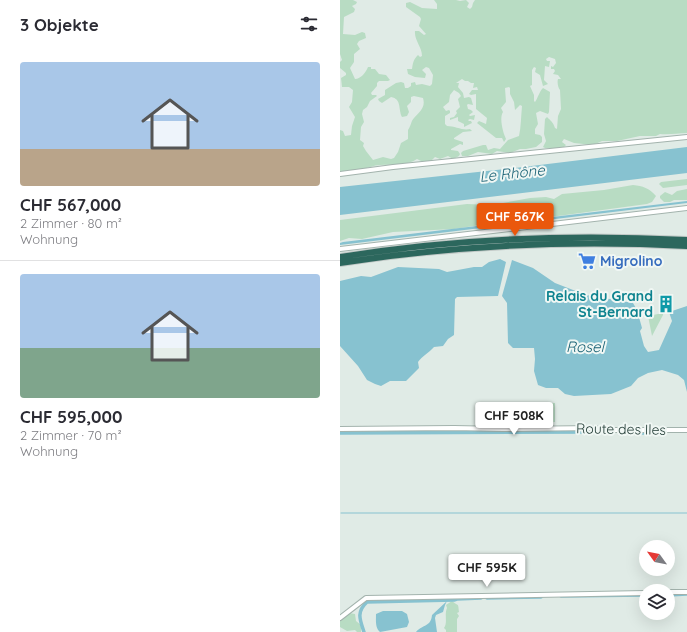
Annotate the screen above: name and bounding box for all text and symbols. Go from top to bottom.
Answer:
icon: filters [298,13,320,35]
text: 3 Objekte [20,14,99,35]
icon: home [134,88,206,160]
water label: Le Rhône [479,160,546,186]
text: CHF 567,000 [20,194,121,215]
pin: CHF 567K [474,203,556,237]
text: CHF 567K [486,208,544,224]
text: 2 Zimmer · 80 m² [20,215,122,231]
text: Wohnung [20,231,78,247]
supermarket icon: Migrolino [577,251,597,271]
place label: Migrolino [600,252,663,270]
place label: Relais du Grand St-Bernard [546,287,653,321]
building icon: Relais du Grand St-Bernard [656,294,676,314]
icon: home [134,300,206,372]
water label: Rosel [566,337,606,356]
pin: CHF 508K [473,402,555,436]
text: CHF 595,000 [20,406,122,427]
text: CHF 508K [484,407,544,423]
street label: Route des Iles [576,419,666,439]
text: 2 Zimmer · 70 m² [20,427,122,443]
text: Wohnung [20,443,78,459]
north arrow [639,540,675,576]
map controls [639,540,675,620]
pin: CHF 595K [446,554,528,588]
text: CHF 595K [457,559,517,575]
button: layers [639,584,675,620]

